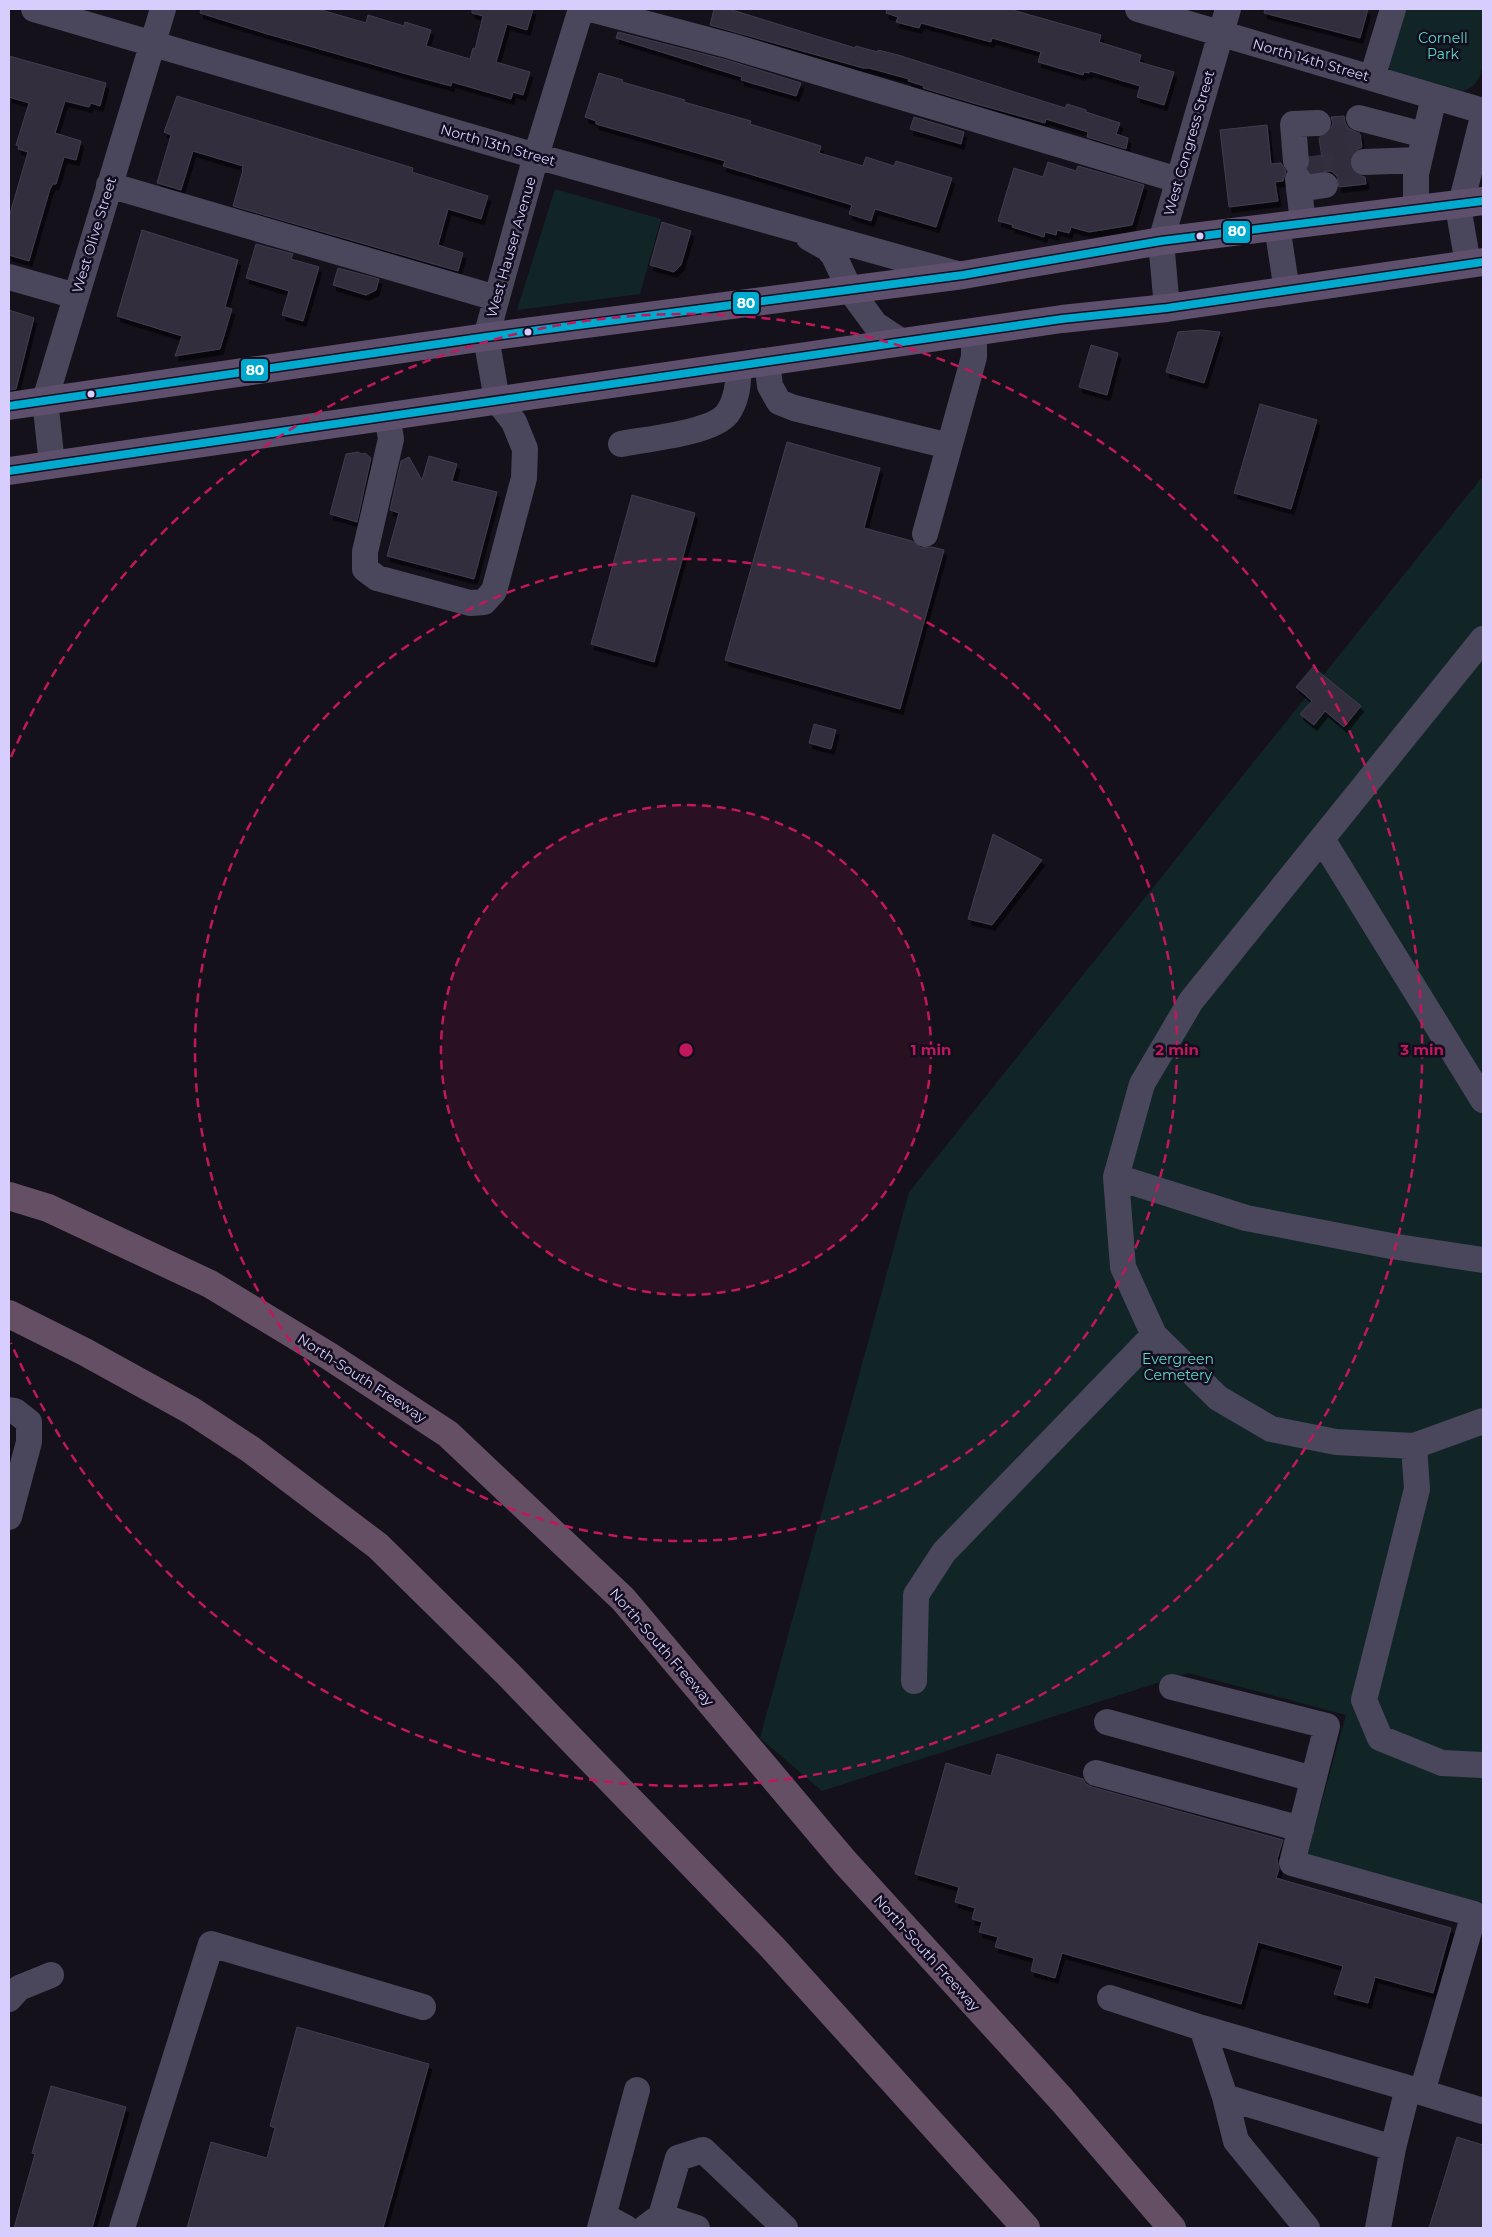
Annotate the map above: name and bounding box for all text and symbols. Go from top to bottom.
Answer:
park label: Cornell Park [1418,29,1468,63]
street label: North 14th Street [1251,35,1372,85]
street label: West Congress Street [1160,68,1218,218]
street label: North 13th Street [438,120,558,170]
street label: West Olive Street [68,174,120,295]
street label: West Hauser Avenue [482,174,540,320]
line badge: 80 [1222,220,1251,244]
text: 80 [1228,222,1246,240]
unlabelled marker [1195,231,1205,241]
line badge: 80 [732,291,760,315]
text: 80 [737,294,755,312]
unlabelled marker [523,327,533,337]
line badge: 80 [240,358,269,382]
text: 80 [246,361,264,379]
unlabelled marker [86,389,96,399]
text: 1 min [911,1040,951,1059]
text: 2 min [1155,1040,1199,1059]
text: 3 min [1399,1040,1444,1059]
centre of rings [677,1041,695,1059]
street label: North-South Freeway [294,1329,430,1427]
park label: Evergreen Cemetery [1142,1350,1214,1384]
street label: North-South Freeway [606,1584,718,1710]
street label: North-South Freeway [870,1891,984,2015]

